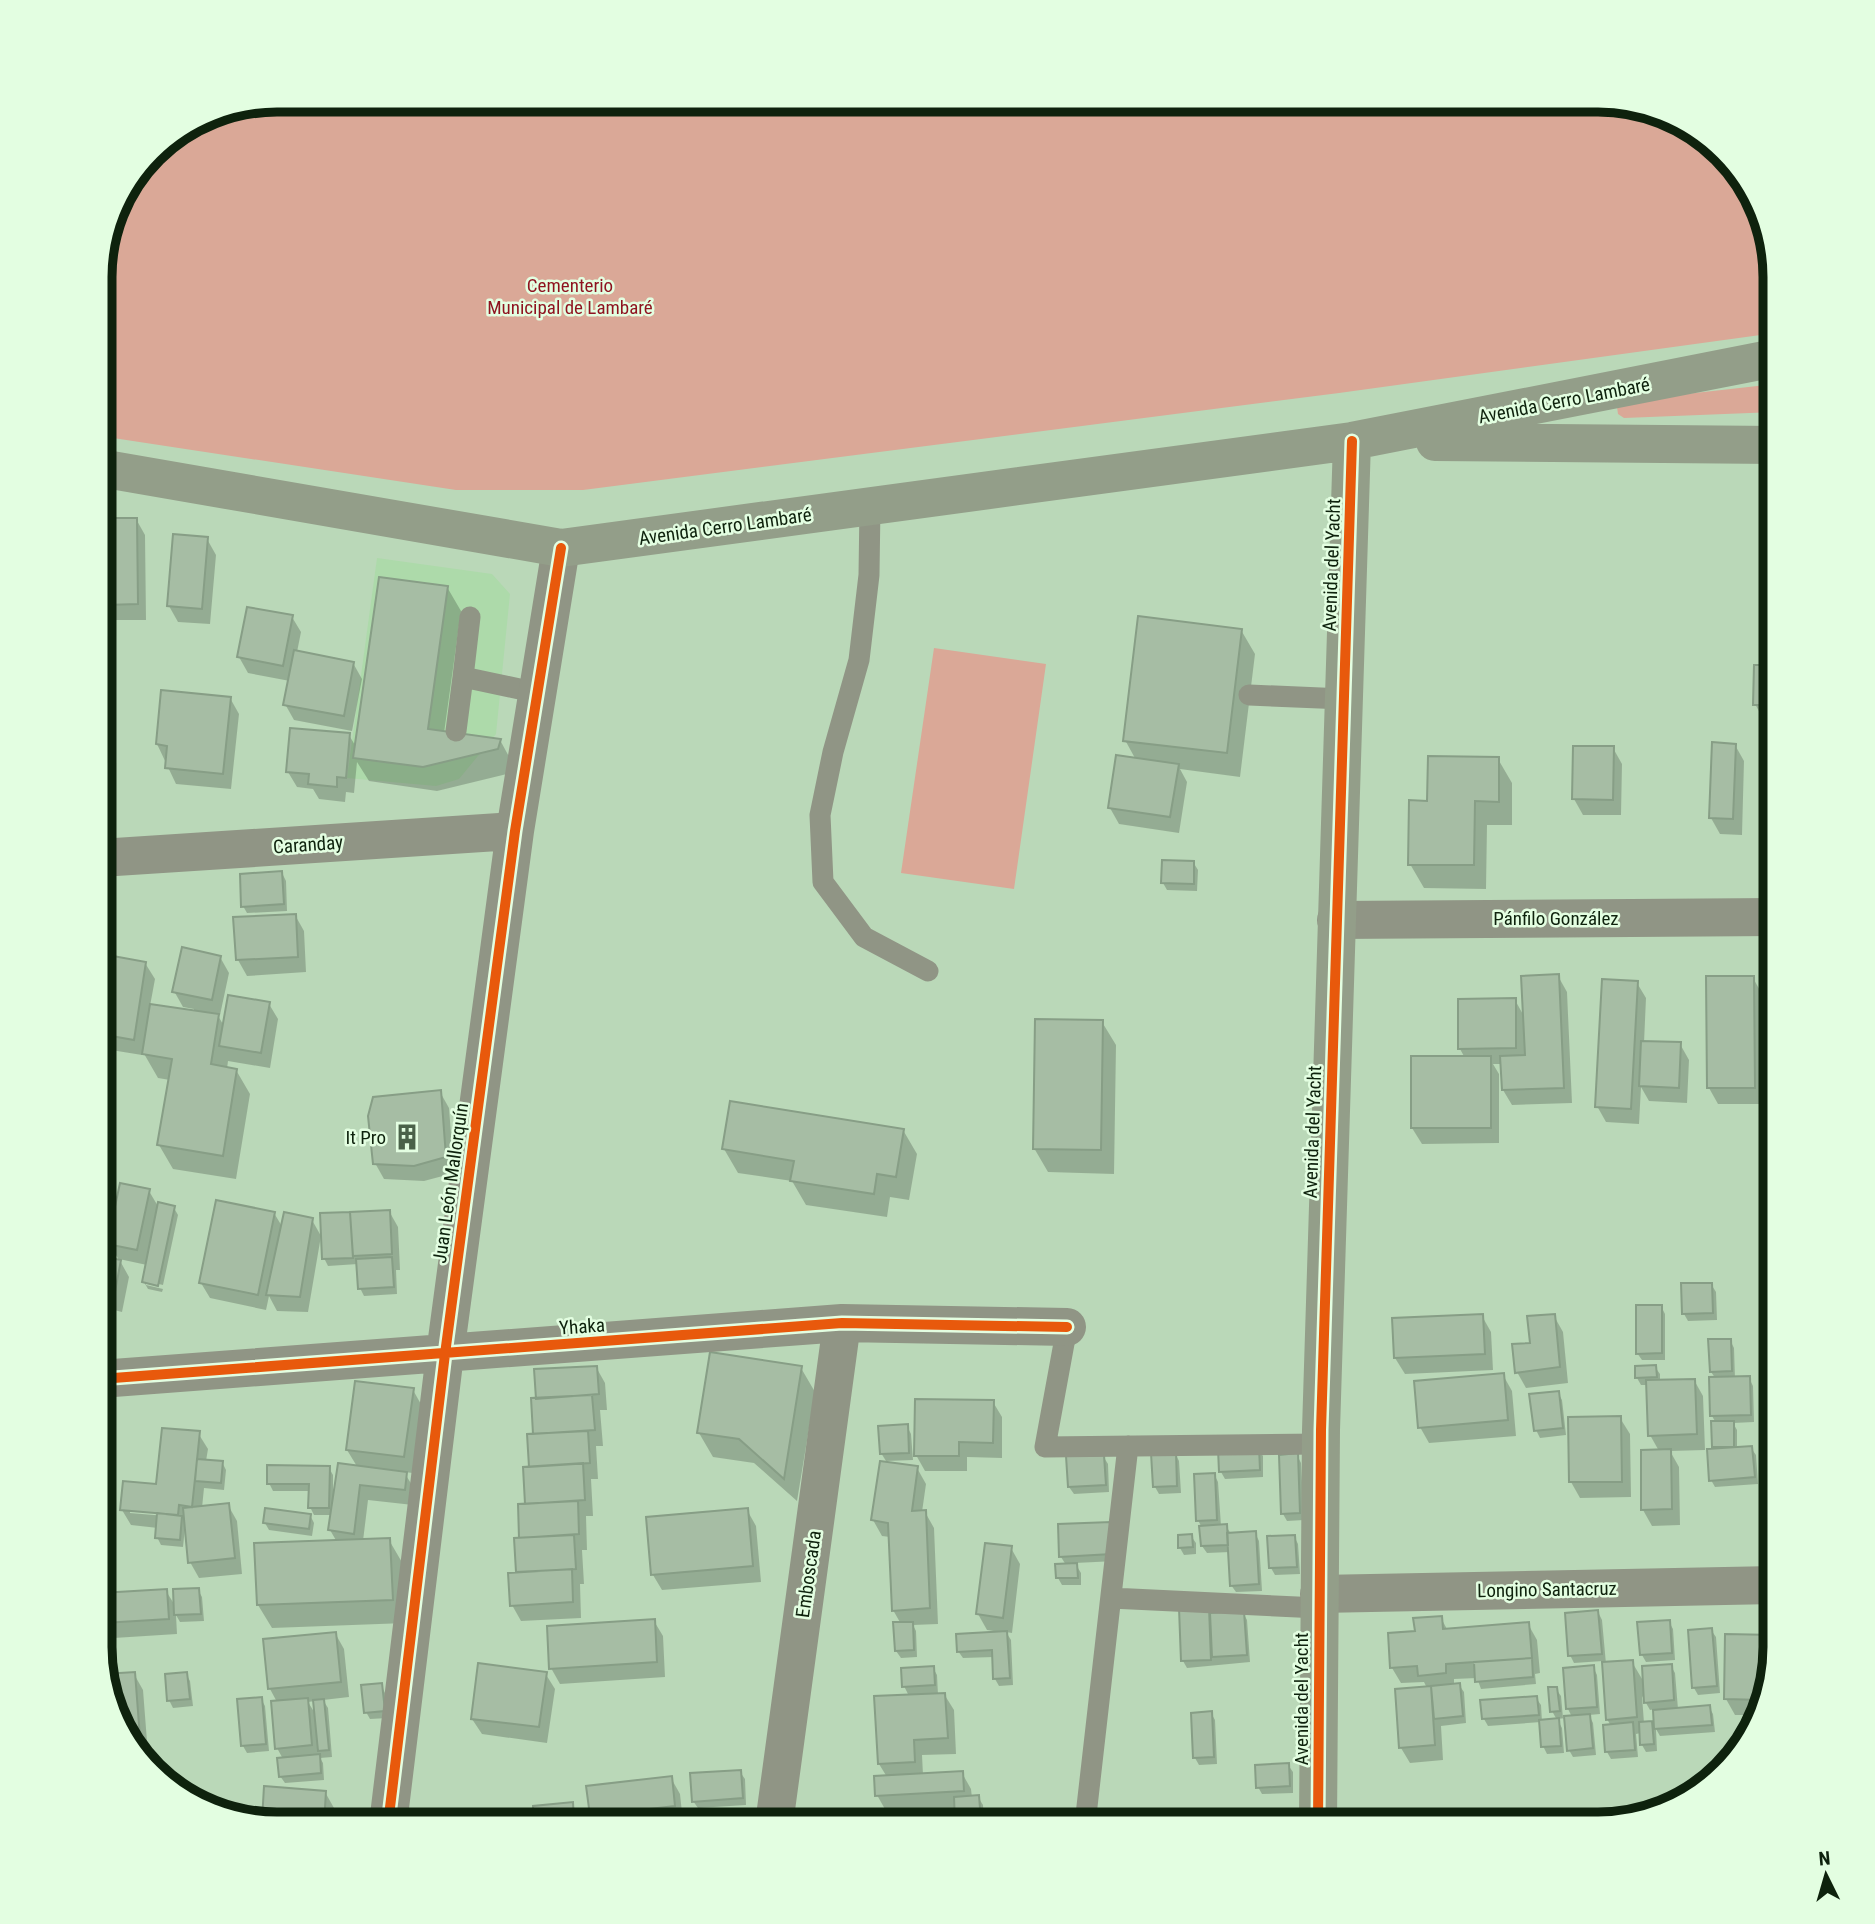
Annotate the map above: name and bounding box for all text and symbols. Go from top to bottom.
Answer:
park label: Cementerio Municipal de Lambaré [487,274,653,319]
street label: Avenida Cerro Lambaré [1476,373,1652,428]
street label: Avenida del Yacht [1318,498,1345,632]
street label: Avenida Cerro Lambaré [637,503,813,550]
street label: Caranday [272,831,344,858]
street label: Pánfilo González [1493,907,1619,930]
street label: Avenida del Yacht [1299,1065,1326,1199]
street label: Juan León Mallorquín [428,1101,473,1265]
building icon: It Pro [392,1122,422,1152]
place label: It Pro [346,1126,386,1149]
street label: Yhaka [558,1313,606,1340]
street label: Emboscada [791,1529,826,1619]
street label: Longino Santacruz [1477,1577,1617,1602]
street label: Avenida del Yacht [1290,1633,1313,1765]
north arrow [1791,1840,1861,1910]
text: N [1818,1847,1831,1871]

